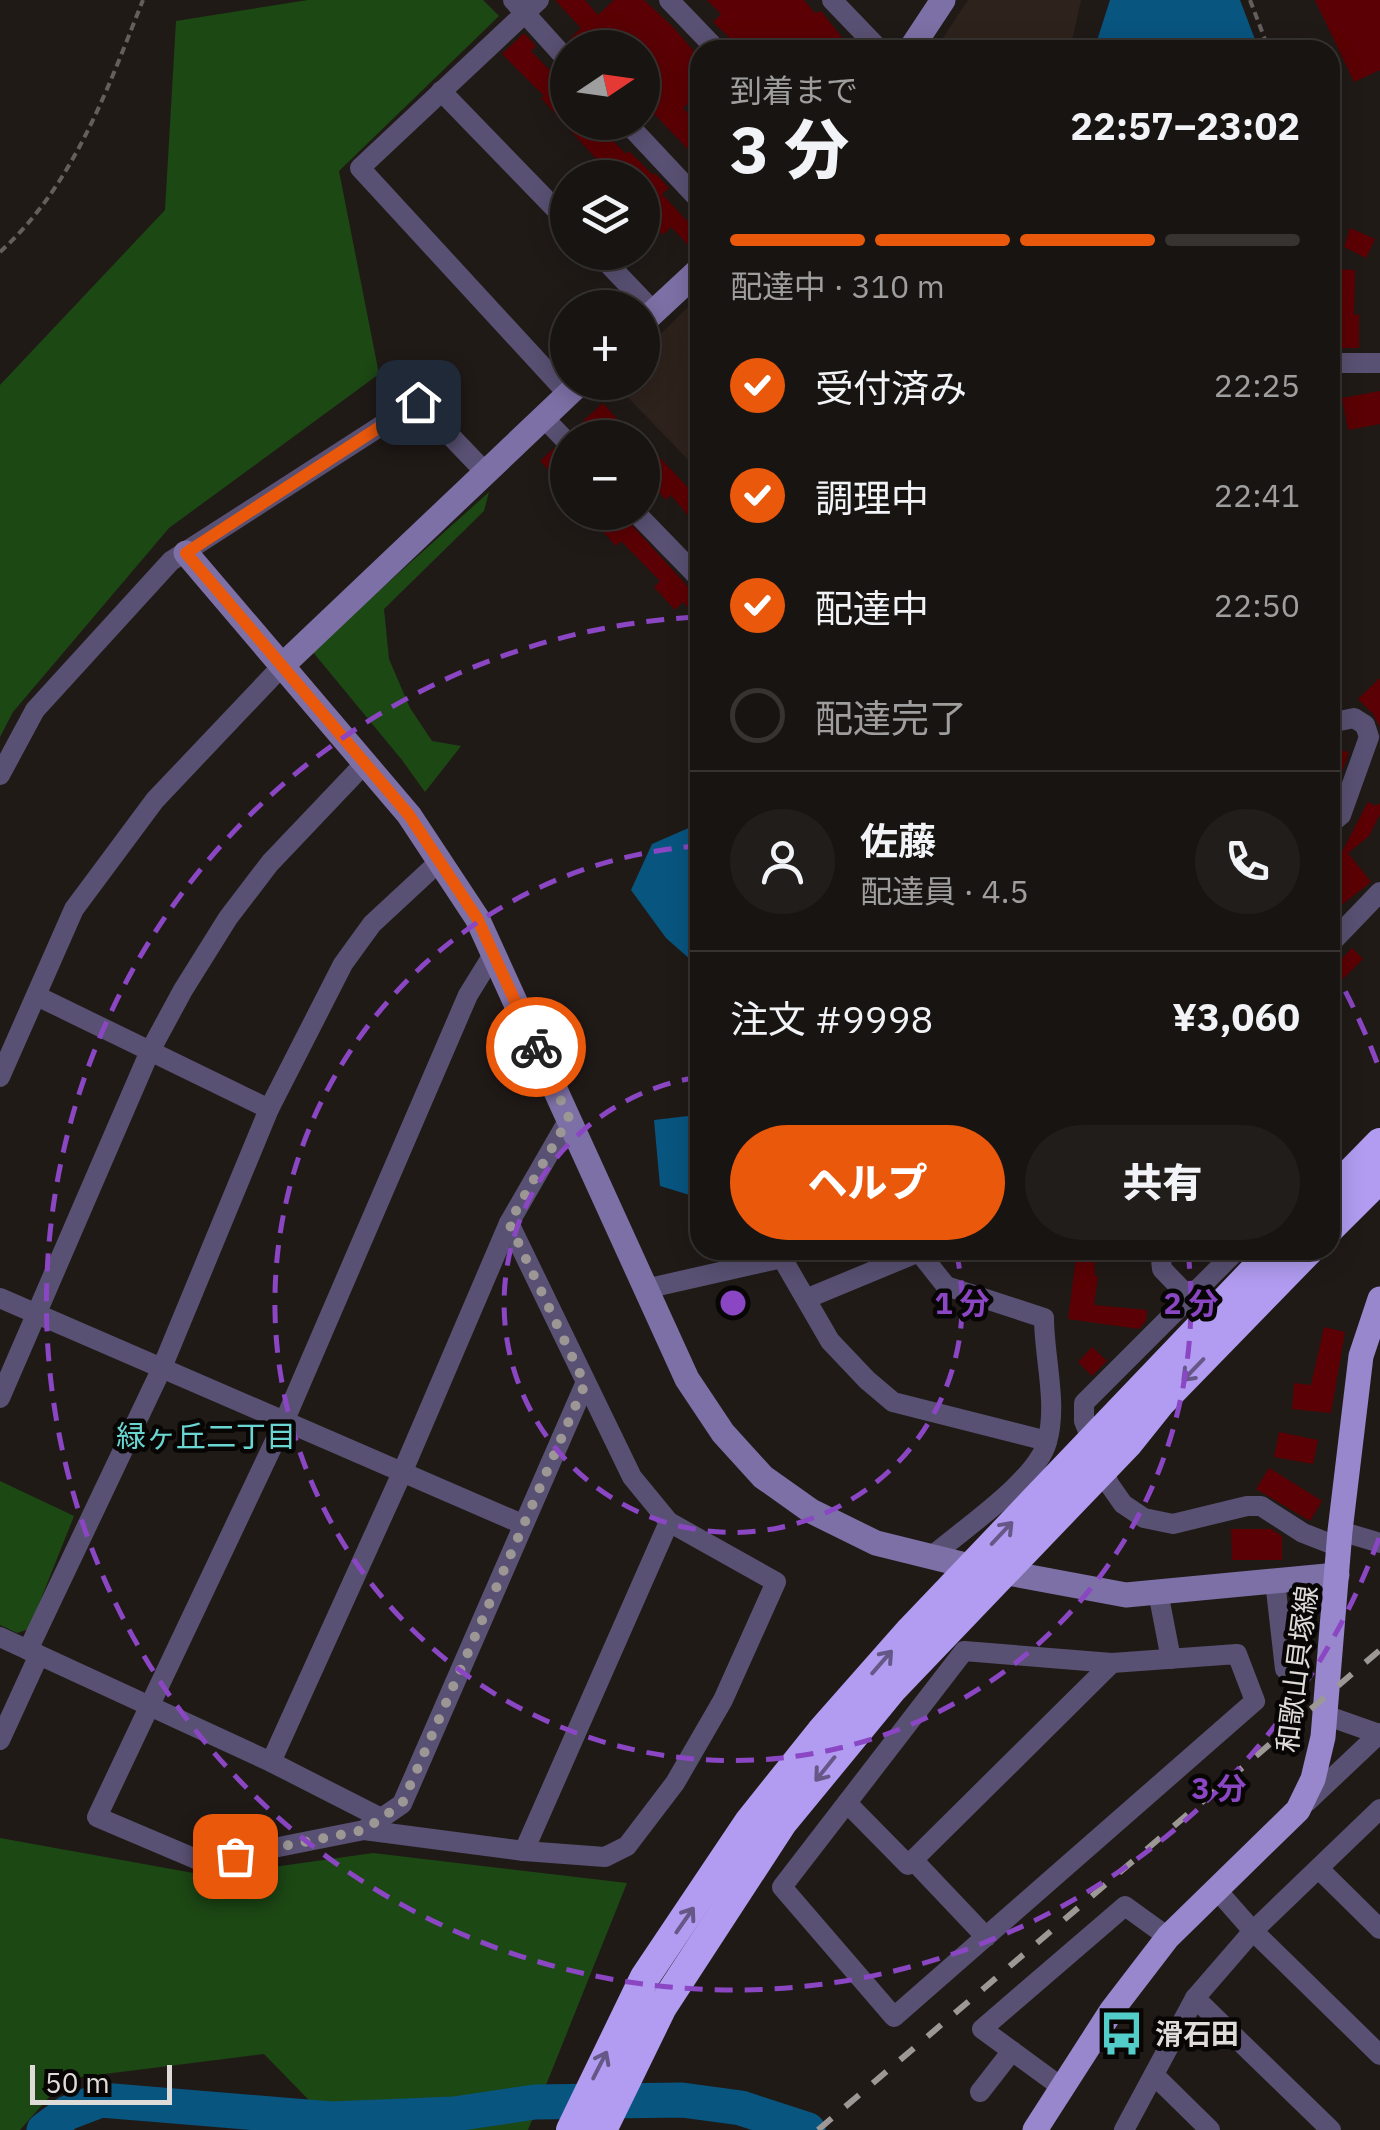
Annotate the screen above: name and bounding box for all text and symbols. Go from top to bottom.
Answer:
north arrow [550,30,660,140]
map controls [550,30,660,530]
text: 到着まで [730,69,858,111]
text: 22:57–23:02 [1070,101,1300,150]
text: 3 分 [730,106,849,191]
button: layers [550,160,660,270]
text: 配達中 · 310 m [730,265,945,307]
button: + [550,290,660,400]
icon: check [730,358,785,413]
pin [376,360,461,445]
text: 受付済み [815,363,967,412]
text: 22:25 [1214,364,1300,406]
icon: home [391,375,446,430]
button: − [550,420,660,530]
icon: check [730,468,785,523]
text: 調理中 [815,473,929,522]
text: 22:41 [1214,474,1300,516]
icon: check [730,578,785,633]
text: 配達中 [815,583,929,632]
text: 22:50 [1214,584,1300,626]
text: 配達完了 [815,693,967,742]
button: person [730,809,835,914]
button: phone [1195,809,1300,914]
text: 佐藤 [860,816,936,865]
text: 配達員 · 4.5 [860,870,1029,912]
text: ¥3,060 [1172,992,1300,1041]
text: 注文 #9998 [730,994,933,1043]
courier [486,997,586,1097]
icon: bike [509,1020,564,1075]
button: ヘルプ [730,1125,1005,1240]
button: 共有 [1025,1125,1300,1240]
text: 1 分 [934,1283,990,1322]
text: 2 分 [1163,1283,1219,1322]
centre of rings [715,1285,751,1321]
one-way arrow [1181,1358,1205,1382]
district label: 緑ヶ丘二丁目 [116,1416,296,1455]
one-way arrow [990,1522,1014,1546]
street label: 和歌山貝塚線 [1268,1583,1325,1755]
one-way arrow [871,1650,893,1676]
one-way arrow [814,1755,836,1781]
text: 3 分 [1191,1768,1247,1807]
pin [193,1814,278,1899]
icon: bag [208,1829,263,1884]
one-way arrow [674,1906,695,1934]
bus stop icon: 滑石田 [1098,2010,1146,2058]
place label: 滑石田 [1155,2015,1239,2052]
one-way arrow [591,2051,610,2081]
scale bar [30,2060,172,2104]
text: 50 m [45,2064,110,2101]

